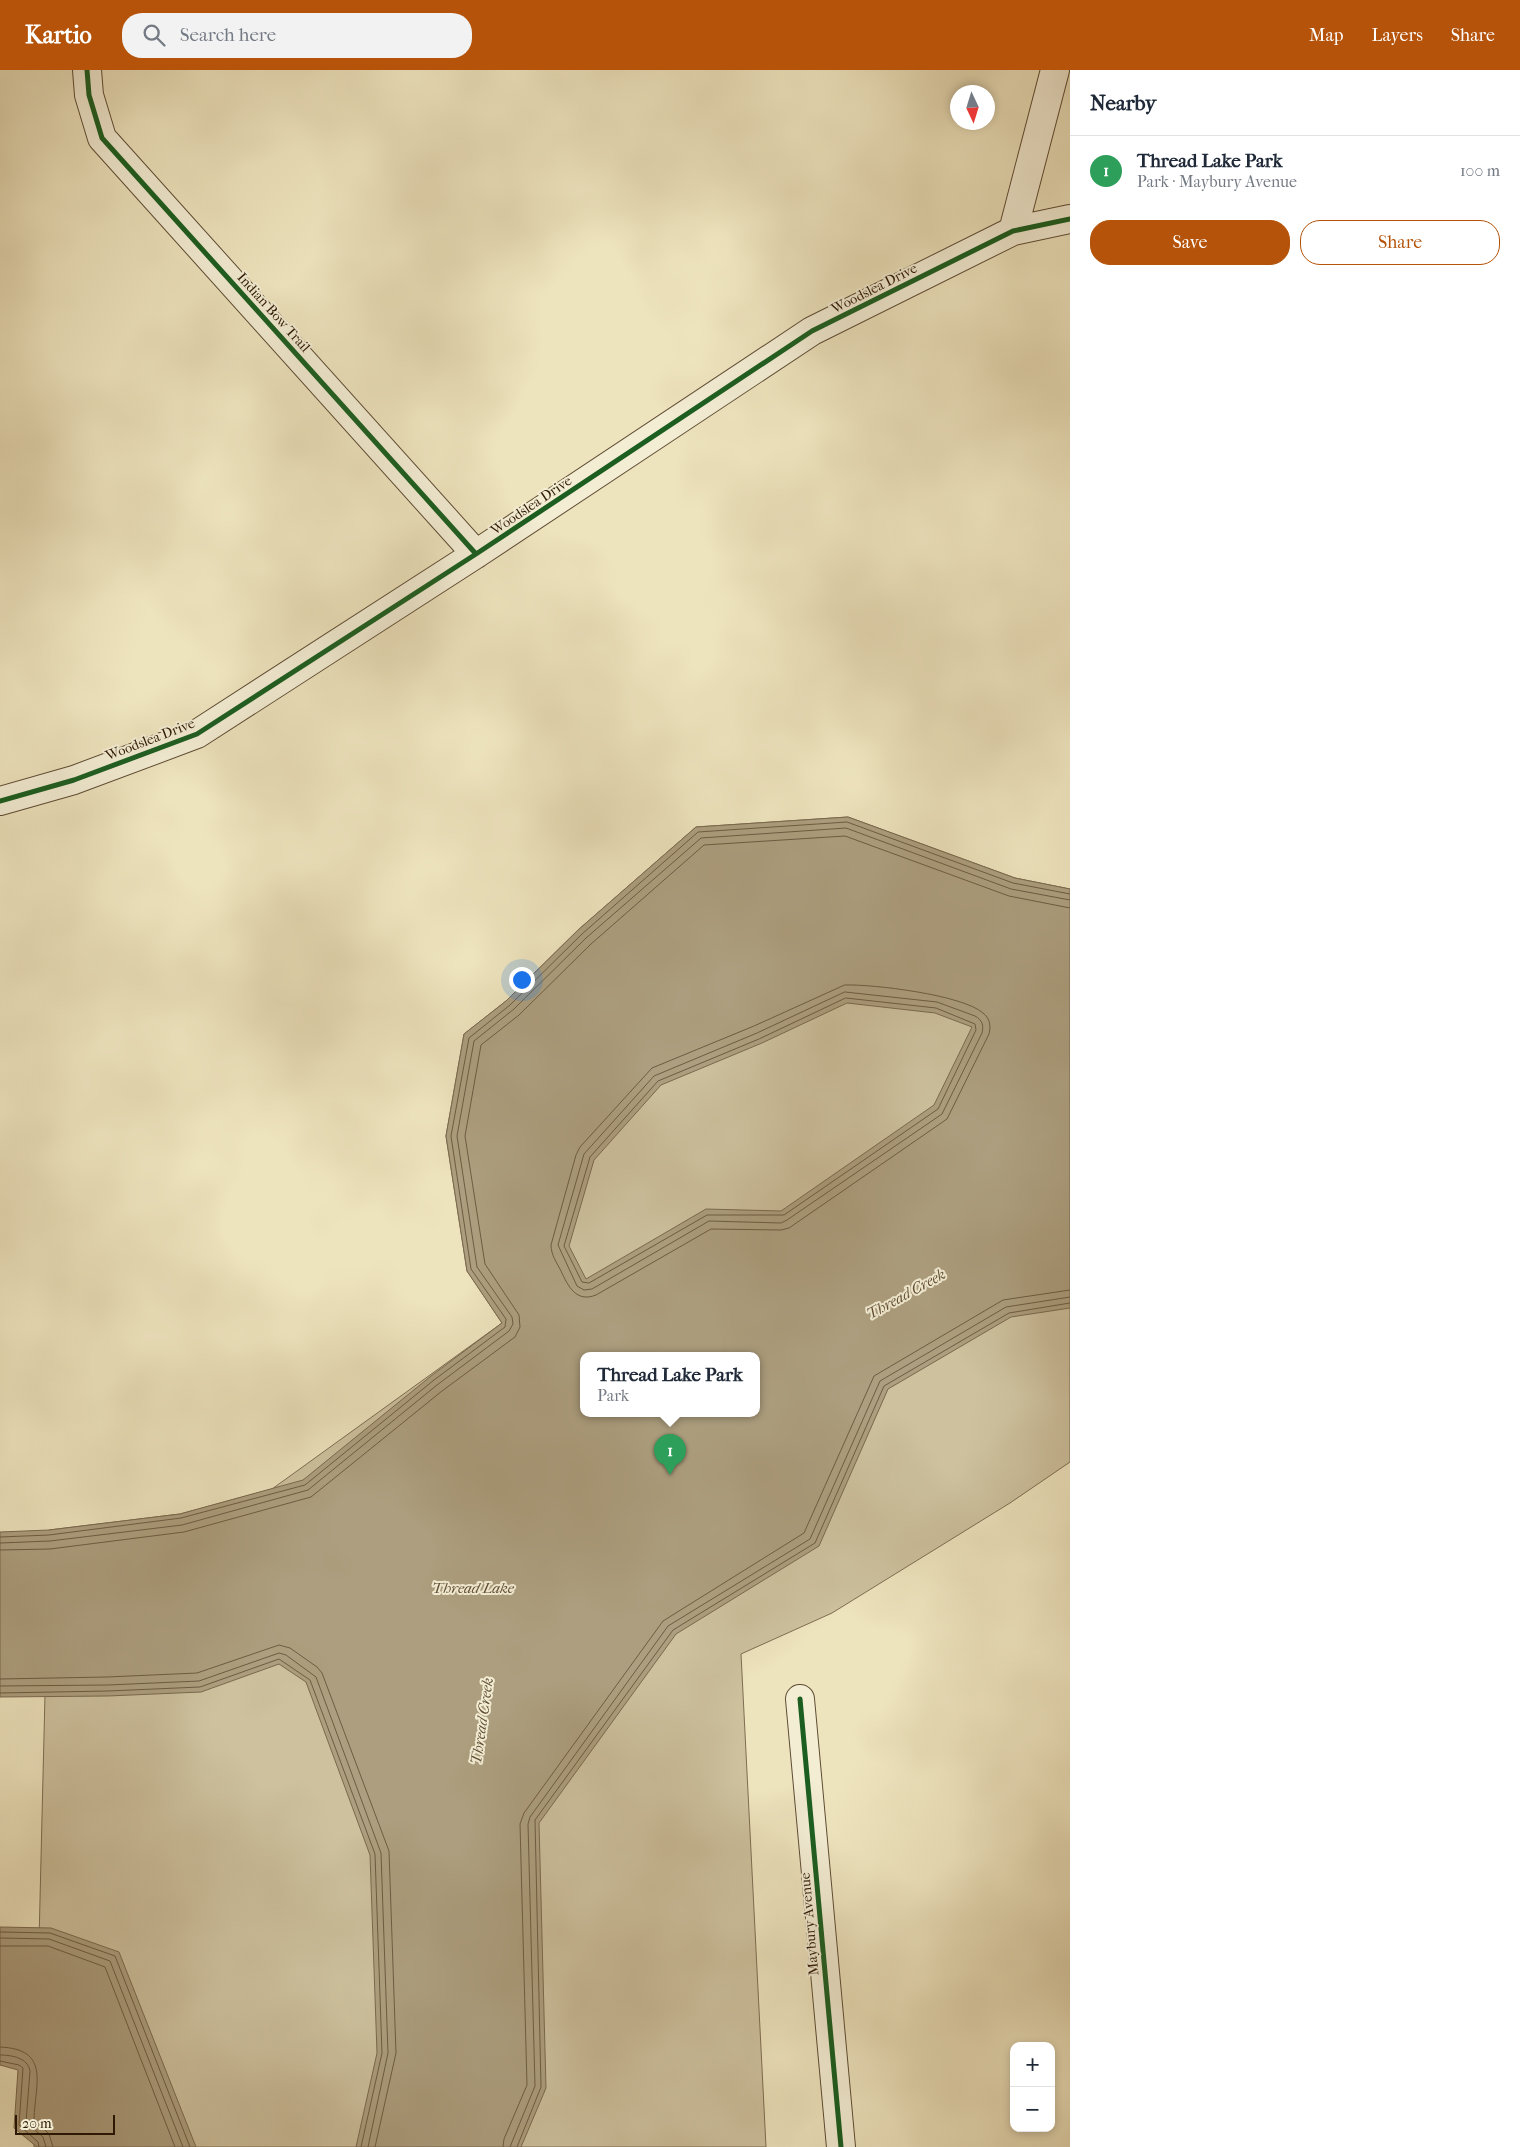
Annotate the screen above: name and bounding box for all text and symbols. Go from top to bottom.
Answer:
search box [122,13,472,58]
text: Kartio [25,21,92,49]
icon: search [140,21,168,49]
text: Search here [180,24,276,46]
text: Map [1309,25,1343,46]
text: Layers [1371,25,1423,46]
text: Share [1451,25,1495,46]
north arrow [950,85,995,130]
text: Nearby [1090,91,1156,115]
text: Thread Lake Park [1137,150,1282,172]
text: 1 [1103,161,1109,180]
text: 100 m [1460,161,1500,180]
text: Park · Maybury Avenue [1137,172,1297,191]
button: Save [1090,220,1290,265]
button: Share [1300,220,1500,265]
street label: Woodslea Drive [828,259,920,318]
street label: Indian Bow Trail [233,269,314,356]
street label: Woodslea Drive [487,472,575,539]
street label: Woodslea Drive [102,715,197,765]
your location [509,967,535,993]
water label: Thread Creek [863,1265,949,1323]
popup [580,1352,760,1417]
text: Thread Lake Park [597,1364,743,1386]
text: Park [597,1386,629,1405]
pin: 1 [654,1434,686,1475]
water label: Thread Lake [432,1579,515,1597]
water label: Thread Creek [467,1676,497,1766]
street label: Maybury Avenue [797,1872,822,1976]
map controls [1010,2042,1055,2132]
button: + [1010,2042,1055,2087]
button: − [1010,2087,1055,2132]
scale bar [15,2112,115,2135]
text: 20 m [22,2115,52,2132]

